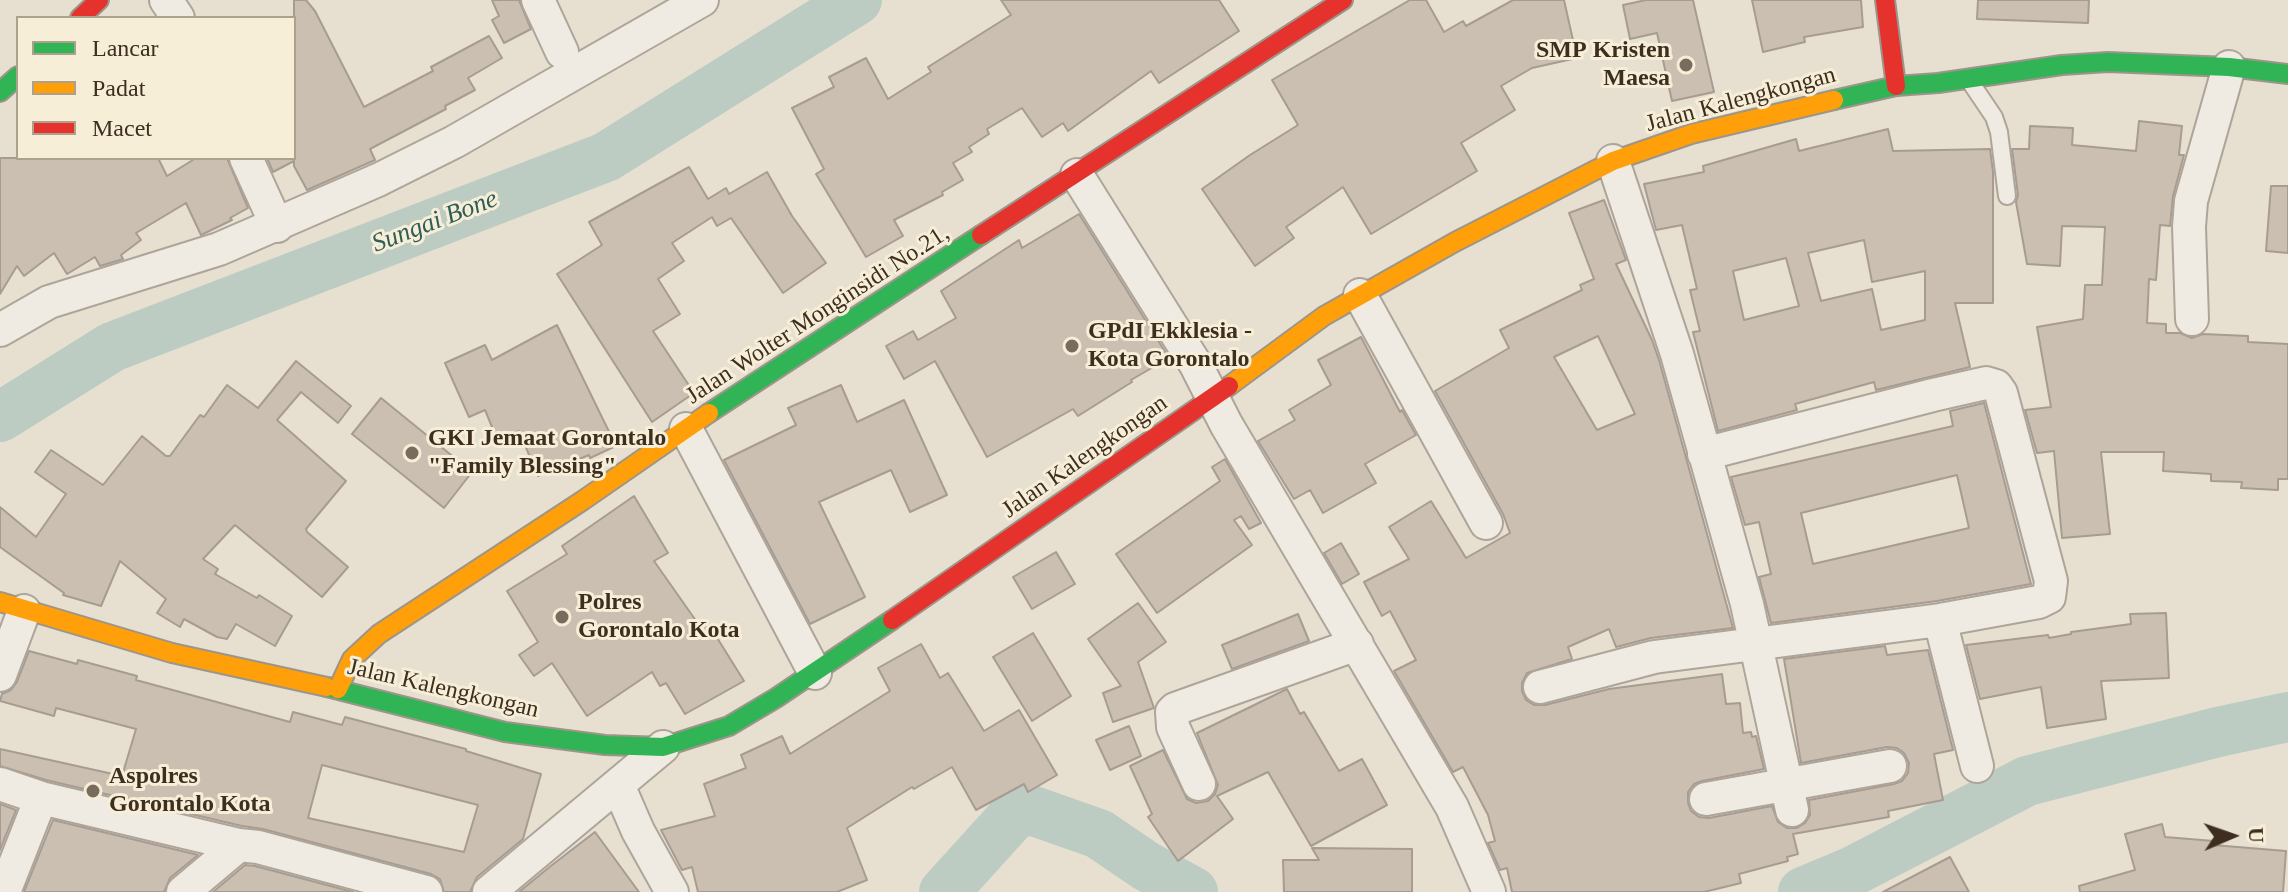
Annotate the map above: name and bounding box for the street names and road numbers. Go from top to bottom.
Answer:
street label: Jalan Kalengkongan [1643,61,1839,139]
street label: Jalan Wolter Monginsidi No.21, [681,219,955,411]
street label: Jalan Kalengkongan [997,389,1173,525]
street label: Jalan Kalengkongan [345,653,541,725]

